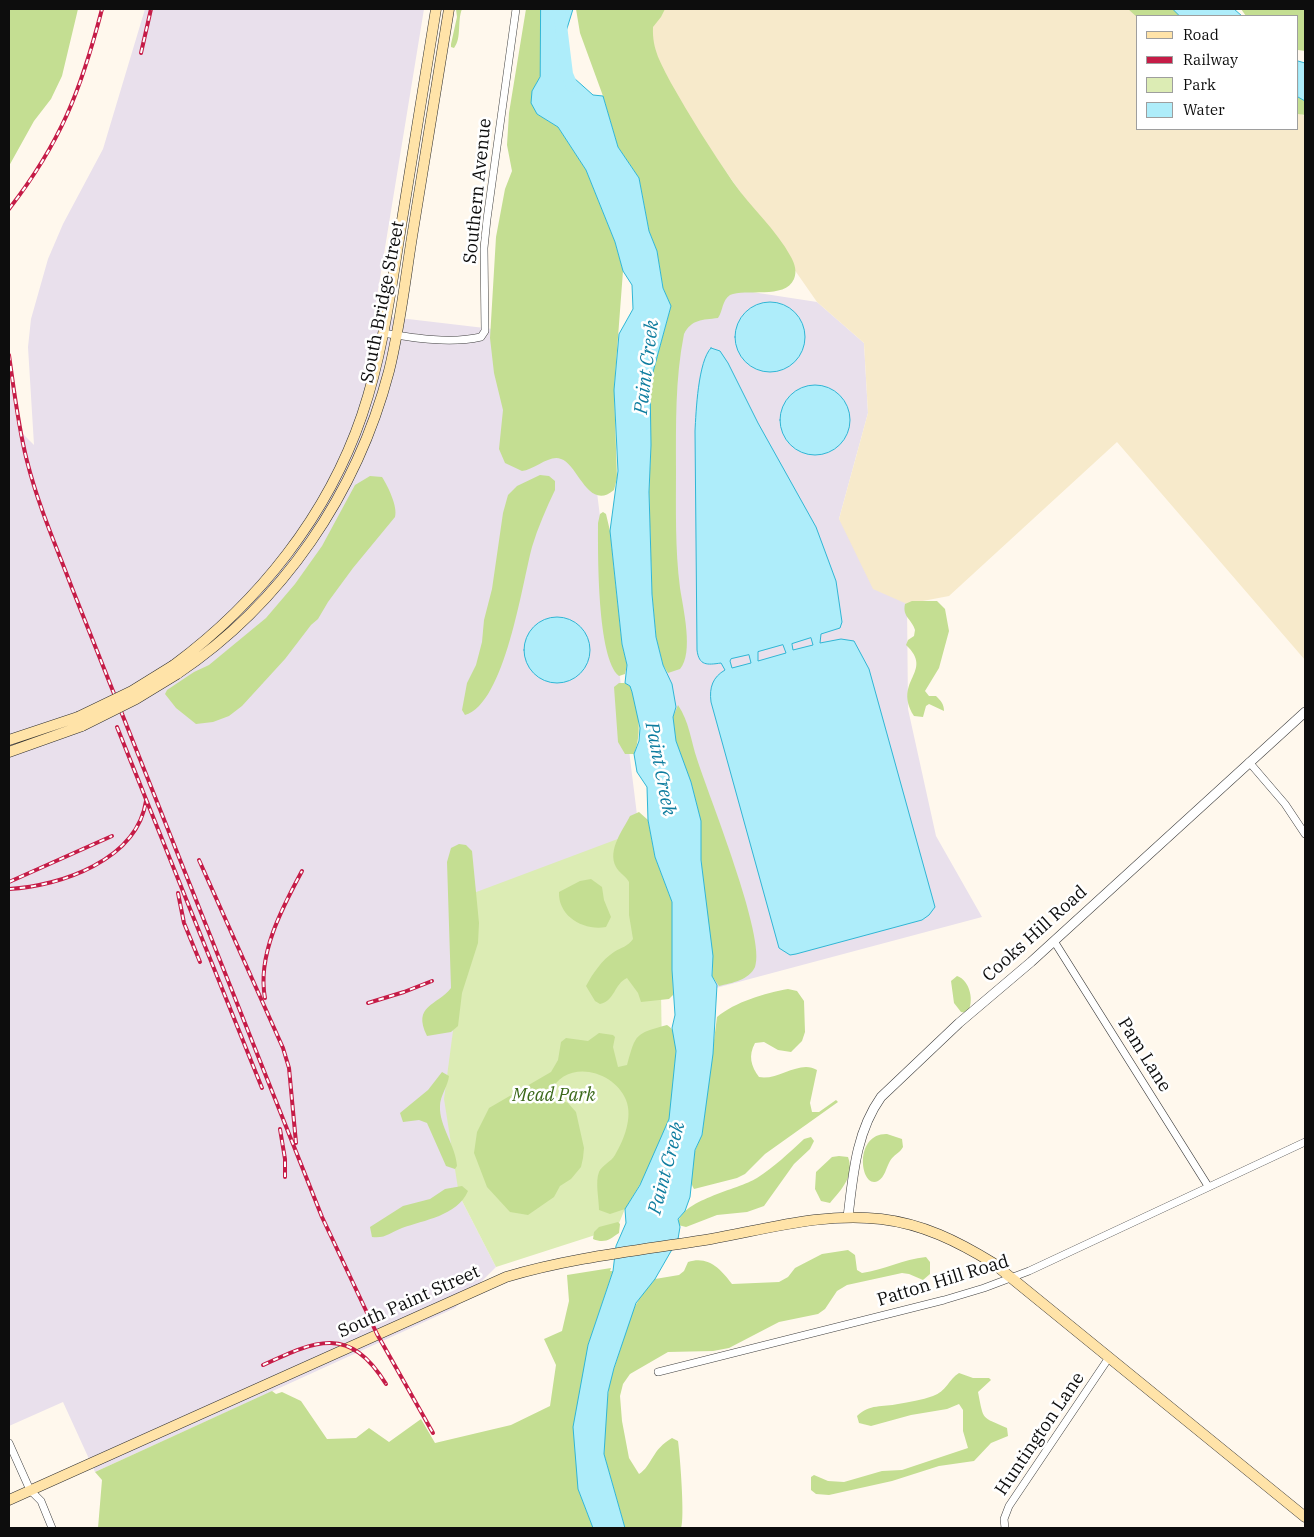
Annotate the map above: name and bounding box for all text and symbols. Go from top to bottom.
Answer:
legend [1136,15,1299,130]
text: Road [1183,25,1219,44]
text: Railway [1183,50,1238,69]
text: Park [1183,75,1216,94]
text: Water [1183,100,1225,119]
street label: Southern Avenue [460,117,496,265]
street label: South Bridge Street [357,219,409,385]
water label: Paint Creek [630,319,664,415]
water label: Paint Creek [640,720,680,818]
street label: Cooks Hill Road [978,881,1092,987]
street label: Pam Lane [1113,1014,1175,1096]
park label: Mead Park [512,1085,596,1107]
water label: Paint Creek [644,1119,690,1217]
street label: Patton Hill Road [874,1251,1012,1311]
street label: South Paint Street [335,1261,483,1343]
street label: Huntington Lane [991,1368,1089,1500]

